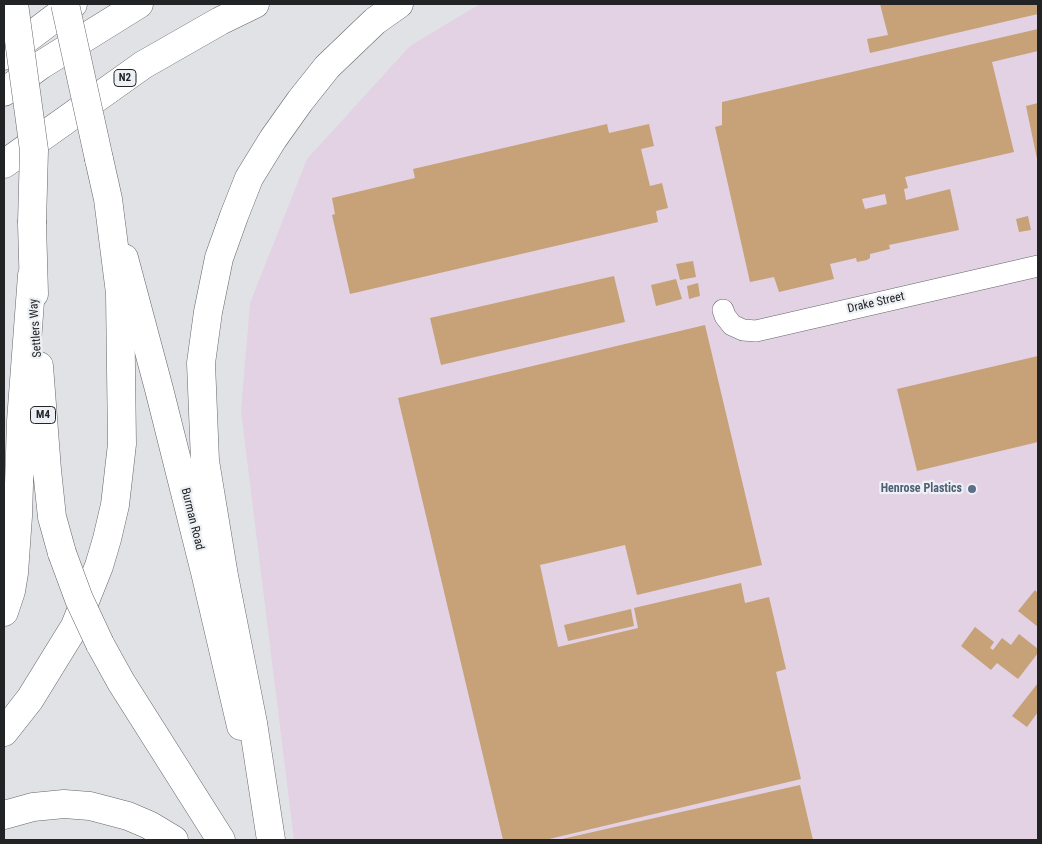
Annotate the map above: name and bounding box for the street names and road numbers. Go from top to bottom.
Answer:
road number: N2 [114,70,136,86]
street label: Drake Street [846,289,906,317]
street label: Settlers Way [27,298,45,358]
road number: M4 [30,406,56,424]
street label: Burman Road [177,486,207,552]

